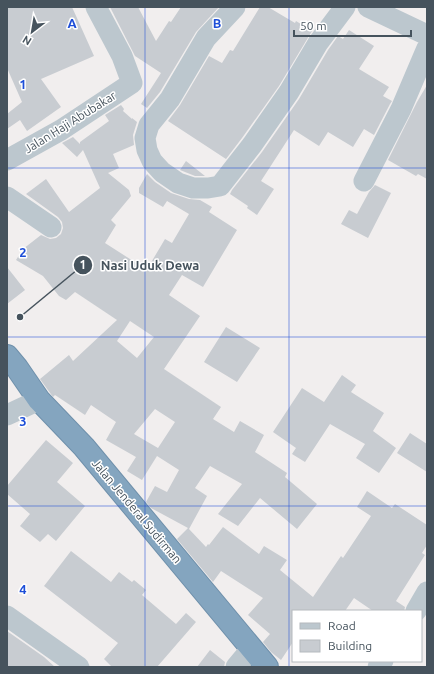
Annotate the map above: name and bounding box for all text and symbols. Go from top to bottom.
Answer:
north arrow [12,12,52,52]
scale bar [294,12,411,38]
text: A [67,16,77,30]
text: B [213,16,222,30]
text: 50 m [300,19,327,32]
text: N [20,33,33,48]
text: 1 [19,77,27,91]
street label: Jalan Haji Abubakar [22,88,119,156]
text: 2 [19,245,27,259]
callout: Nasi Uduk Dewa [73,253,208,278]
text: 1 [80,258,86,271]
text: Nasi Uduk Dewa [101,258,199,272]
text: 3 [19,414,27,428]
street label: Jalan Jenderal Sudirman [90,456,184,566]
text: 4 [19,582,27,596]
legend [292,610,422,662]
text: Road [328,619,356,632]
text: Building [328,639,372,652]

